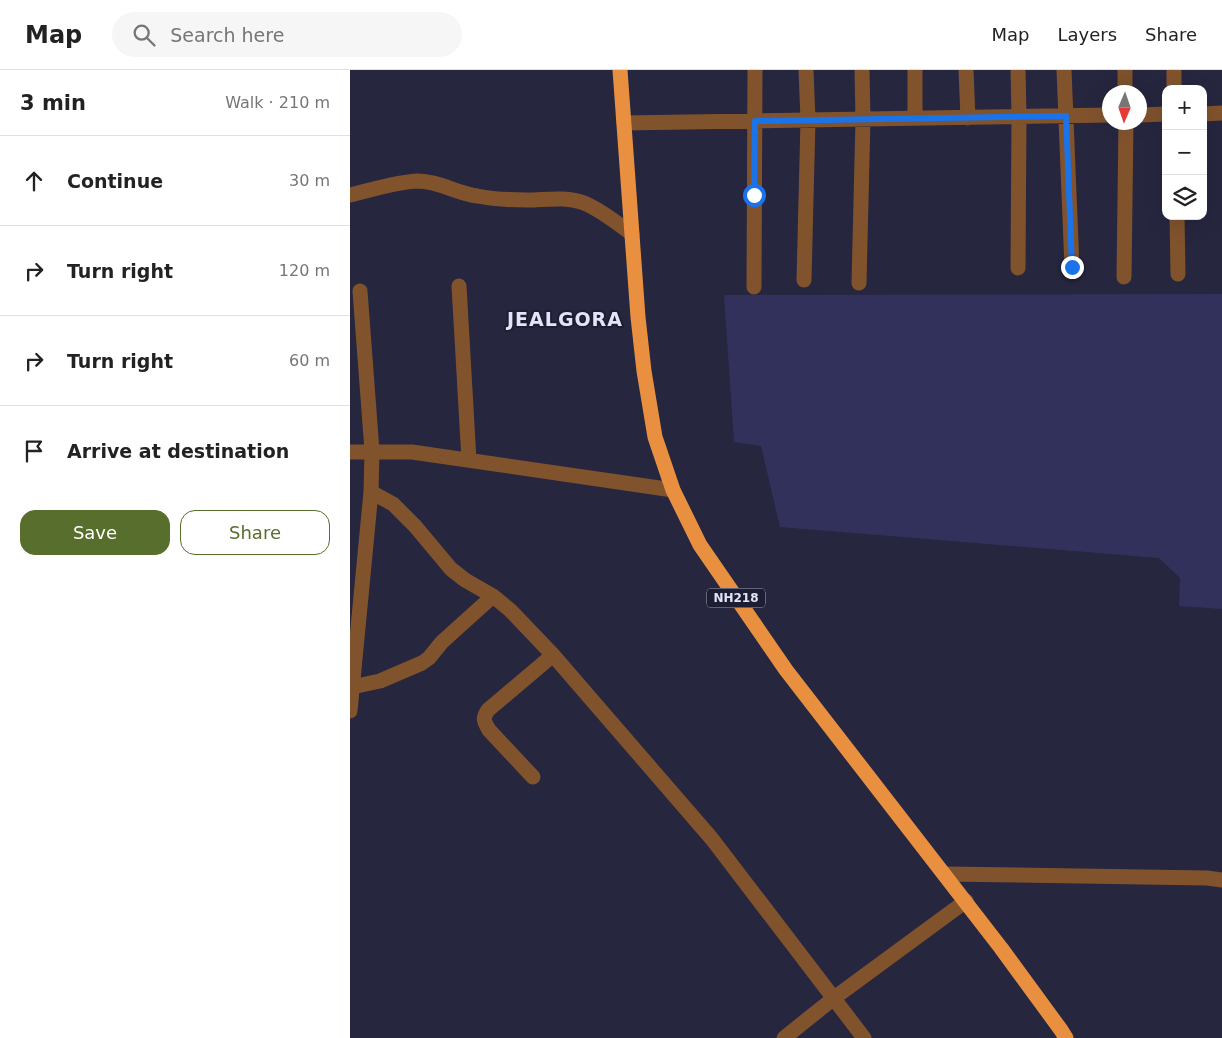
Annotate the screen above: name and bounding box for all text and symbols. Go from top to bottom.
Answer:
search box [112,12,462,57]
text: Map [25,21,82,49]
icon: search [130,21,158,49]
text: Search here [170,24,284,46]
text: Map [991,24,1029,45]
text: Layers [1057,24,1117,45]
text: Share [1145,24,1197,45]
north arrow [1102,85,1147,130]
map controls [1162,85,1207,220]
button: + [1162,85,1207,130]
text: 3 min [20,91,86,115]
text: Walk · 210 m [225,93,330,112]
button: − [1162,130,1207,175]
icon: ahead [20,167,48,195]
text: Continue [67,170,163,192]
text: 30 m [289,171,330,190]
button: layers [1162,175,1207,220]
route start [743,184,766,207]
route end [1061,256,1084,279]
icon: right [20,257,48,285]
text: Turn right [67,260,173,282]
text: 120 m [279,261,330,280]
district label: JEALGORA [505,308,623,330]
icon: right [20,347,48,375]
text: Turn right [67,350,173,372]
text: 60 m [289,351,330,370]
icon: arrive [20,437,48,465]
text: Arrive at destination [67,440,289,462]
button: Save [20,510,170,555]
button: Share [180,510,330,555]
road number: NH218 [707,588,765,608]

